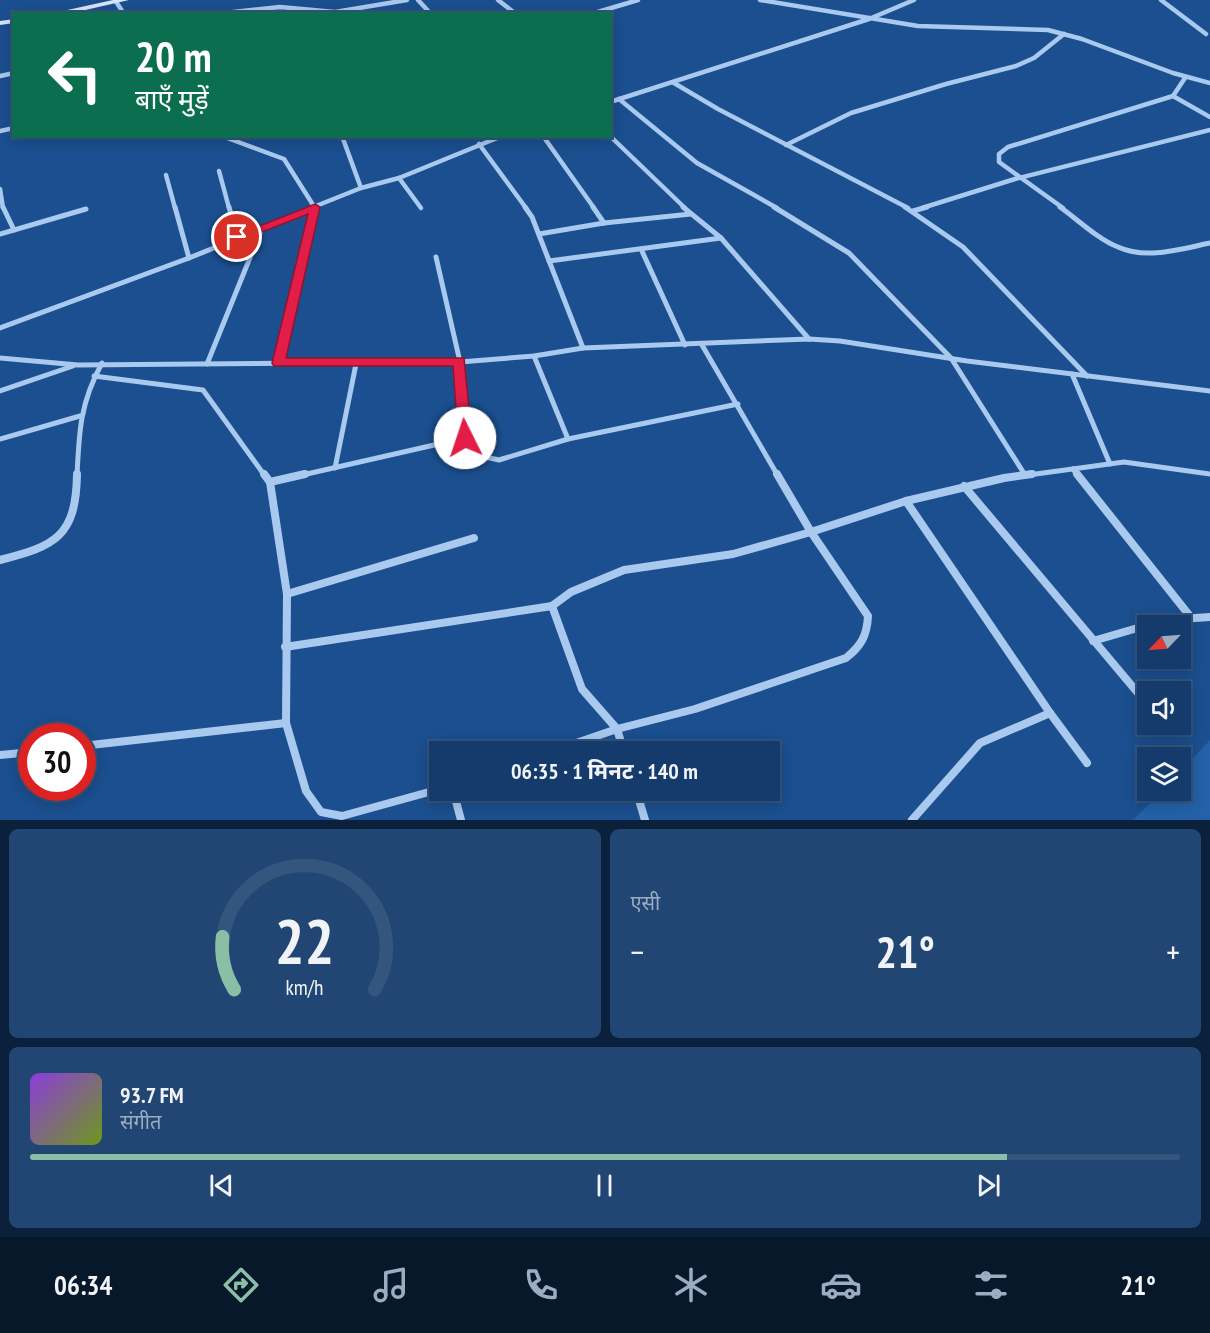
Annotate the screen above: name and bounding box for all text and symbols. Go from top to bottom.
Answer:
text: 20 m [135,29,212,84]
icon: left [36,36,114,114]
text: बाएँ मुड़ें [135,82,209,116]
pin [211,211,262,262]
icon: arrive [220,220,253,253]
position arrow [433,406,497,470]
north arrow [1137,615,1191,669]
map controls [1137,615,1191,801]
button: sound [1137,681,1191,735]
speed limit sign: 30 [18,723,96,801]
button: layers [1137,747,1191,801]
text: 06:35 · 1 मिनट · 140 m [511,757,698,785]
text: एसी [631,890,660,916]
text: 22 [275,900,335,981]
text: 21° [876,922,935,980]
text: − [631,930,644,973]
text: + [1166,930,1180,973]
text: km/h [286,974,324,1002]
text: 93.7 FM [120,1081,184,1109]
text: संगीत [120,1109,161,1135]
icon: previous [205,1169,238,1202]
icon: pause [588,1169,621,1202]
icon: next [972,1169,1005,1202]
icon: directions [220,1264,262,1306]
icon: music [370,1264,412,1306]
icon: phone [520,1264,562,1306]
icon: climate [670,1264,712,1306]
icon: car [820,1264,862,1306]
icon: filters [970,1264,1012,1306]
text: 06:34 [54,1268,112,1302]
text: 21° [1120,1268,1156,1302]

